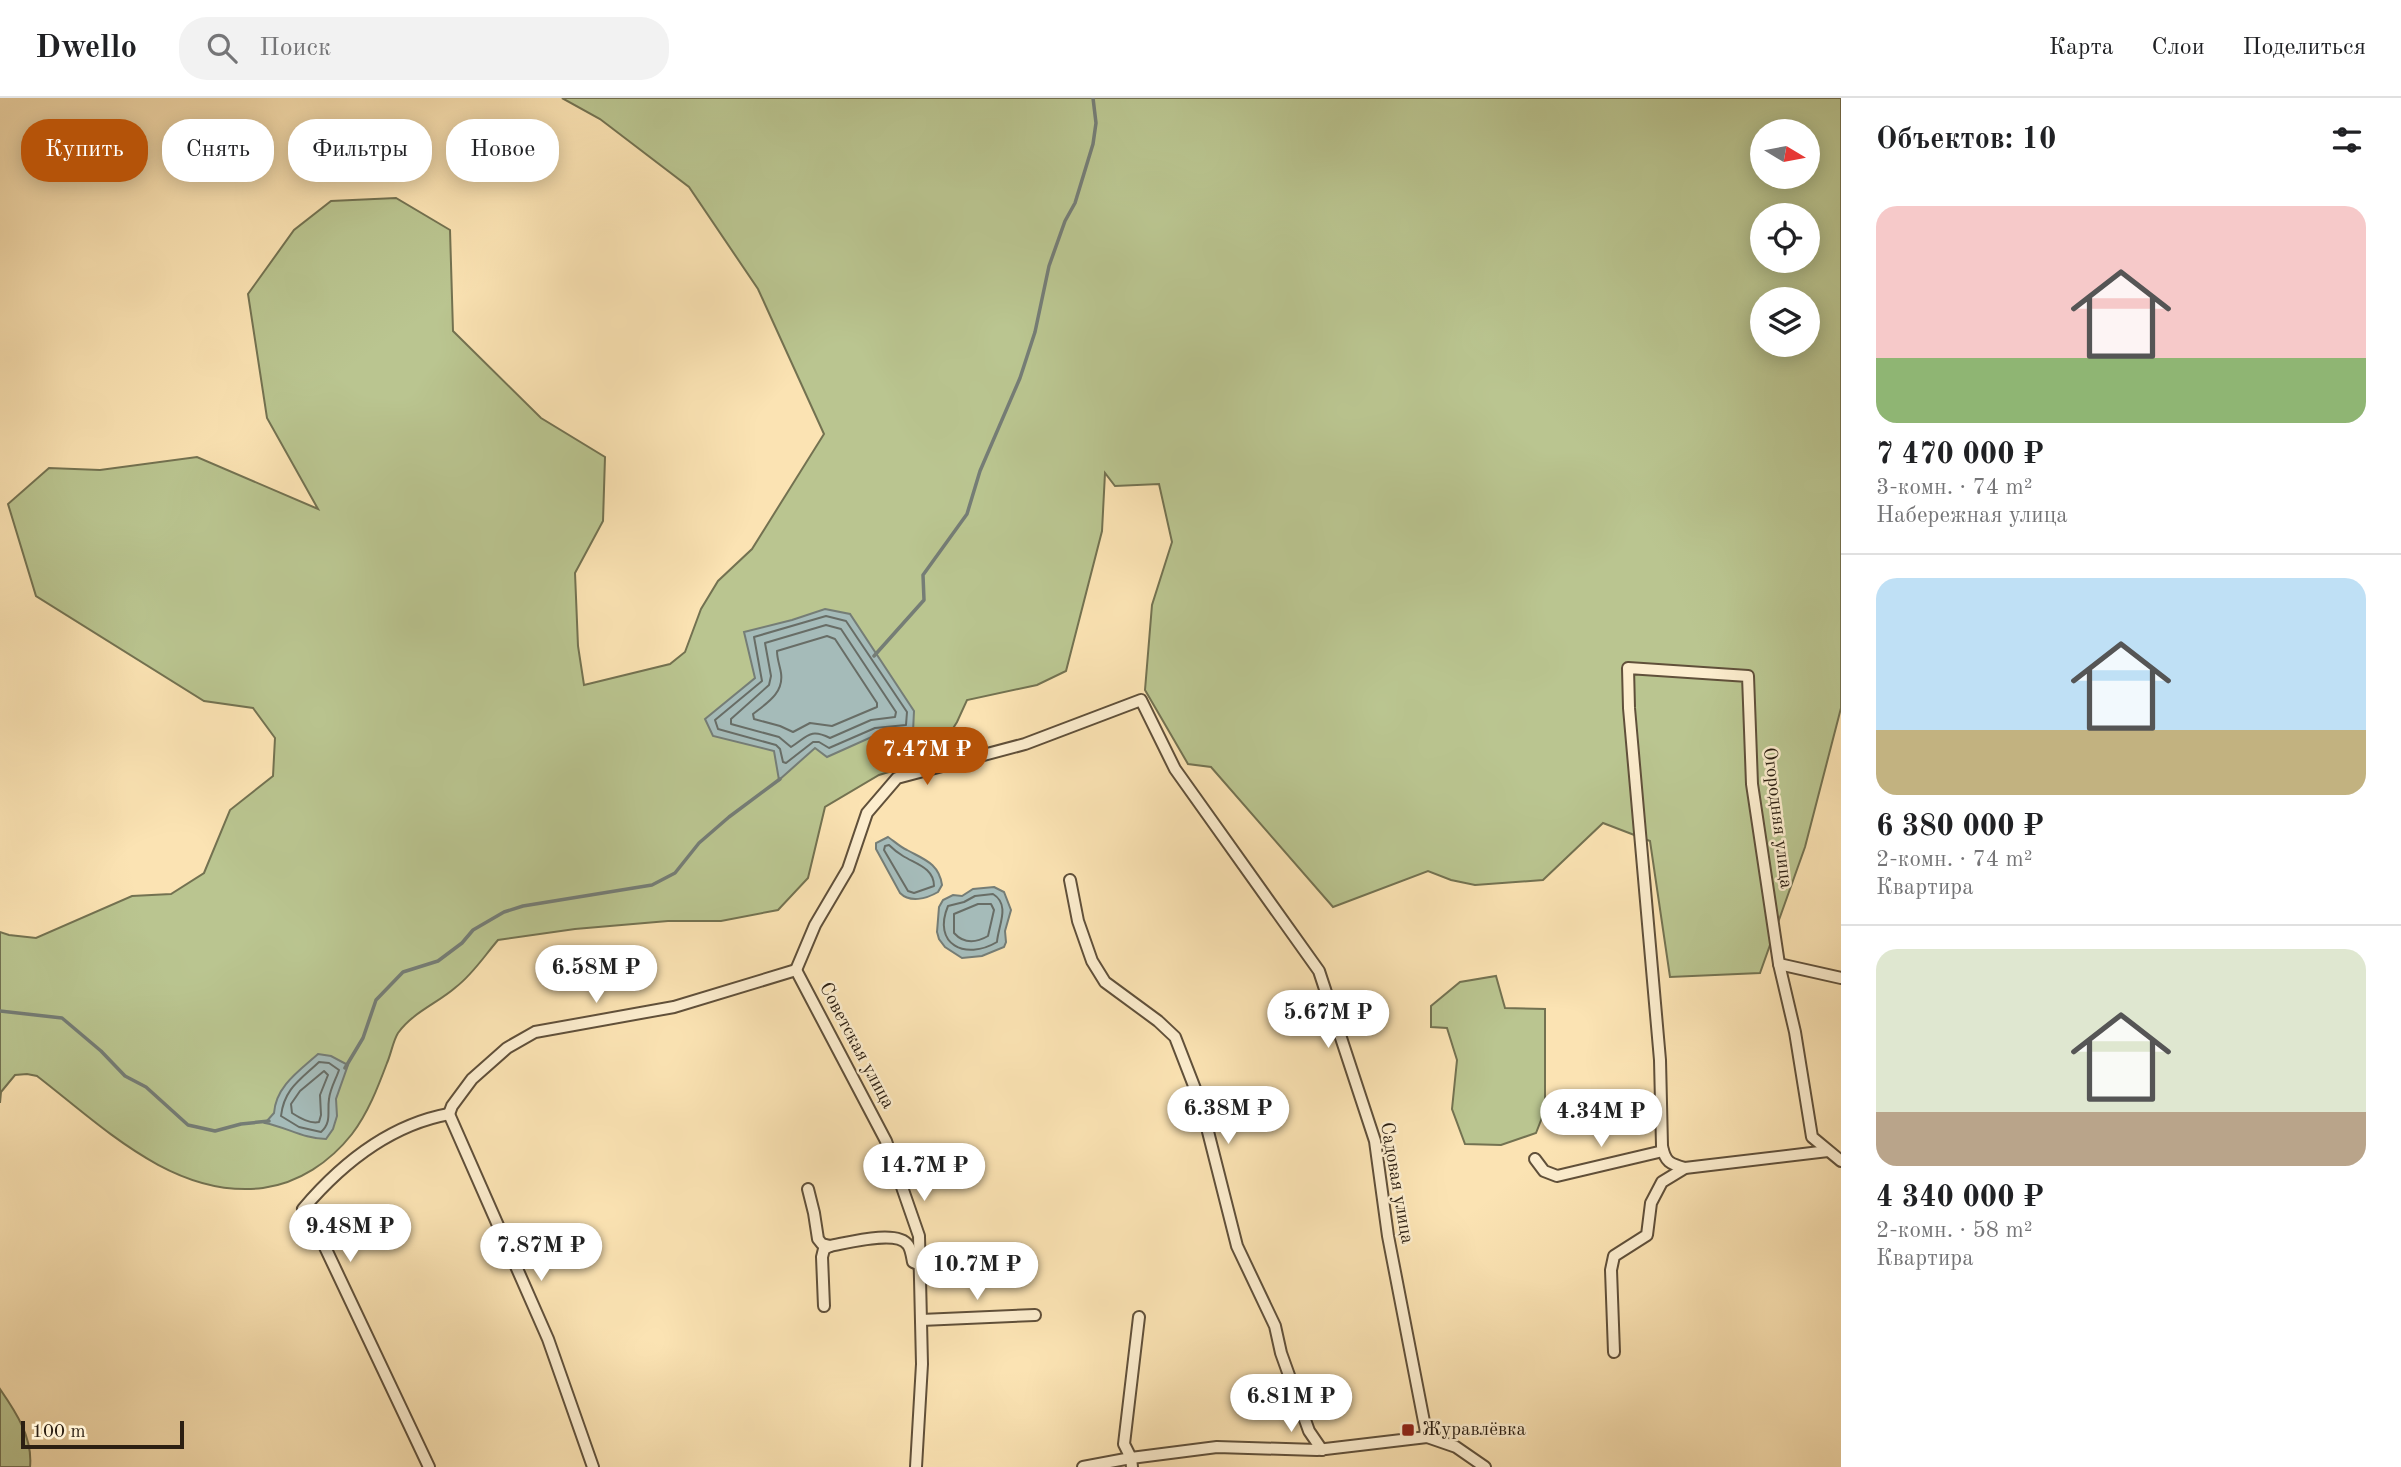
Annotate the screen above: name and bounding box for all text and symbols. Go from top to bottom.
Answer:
search box [179,17,669,80]
icon: search [203,29,241,67]
text: Dwello [35,32,137,65]
text: Поиск [259,35,331,61]
text: Карта [2049,36,2114,60]
text: Слои [2152,36,2205,60]
text: Поделиться [2243,36,2366,60]
chip: Купить [21,119,148,182]
chip: Снять [162,119,274,182]
chip: Фильтры [288,119,432,182]
chip: Новое [446,119,559,182]
north arrow [1750,119,1820,189]
map controls [1750,119,1820,357]
icon: filters [2328,121,2366,159]
text: Объектов: 10 [1876,125,2056,155]
button: locate [1750,203,1820,273]
icon: home [2058,251,2184,377]
button: layers [1750,287,1820,357]
text: 7 470 000 ₽ [1876,440,2044,470]
text: 3-комн. · 74 m² [1876,476,2033,499]
text: Набережная улица [1876,504,2068,527]
icon: home [2058,623,2184,749]
pin: 7.47M ₽ [862,728,992,787]
text: 7.47M ₽ [882,738,972,761]
street label: Огородняя улица [1759,746,1795,890]
text: 6 380 000 ₽ [1876,812,2044,842]
text: 2-комн. · 74 m² [1876,848,2033,871]
text: Квартира [1876,876,1974,899]
pin: 6.58M ₽ [531,946,661,1005]
text: 6.58M ₽ [551,956,641,979]
street label: Советская улица [815,980,898,1113]
pin: 5.67M ₽ [1263,990,1393,1050]
icon: home [2058,994,2184,1120]
text: 5.67M ₽ [1283,1001,1373,1024]
pin: 6.38M ₽ [1163,1086,1293,1146]
pin: 4.34M ₽ [1536,1090,1666,1149]
text: 6.38M ₽ [1183,1097,1273,1120]
text: 4.34M ₽ [1556,1100,1646,1123]
street label: Садовая улица [1376,1121,1416,1246]
pin: 14.7M ₽ [859,1144,989,1203]
text: 14.7M ₽ [879,1154,969,1177]
text: 4 340 000 ₽ [1876,1183,2044,1213]
pin: 9.48M ₽ [285,1204,415,1264]
text: 9.48M ₽ [305,1215,395,1238]
text: 2-комн. · 58 m² [1876,1219,2033,1242]
pin: 7.87M ₽ [476,1224,606,1283]
text: 7.87M ₽ [496,1234,586,1257]
pin: 10.7M ₽ [912,1242,1042,1302]
text: Квартира [1876,1247,1974,1270]
text: 10.7M ₽ [932,1253,1022,1276]
pin: 6.81M ₽ [1226,1374,1356,1434]
text: 6.81M ₽ [1246,1385,1336,1408]
scale bar [21,1418,184,1450]
place label: Журавлёвка [1422,1421,1527,1440]
marker: Журавлёвка [1400,1422,1416,1438]
text: 100 m [32,1423,85,1442]

